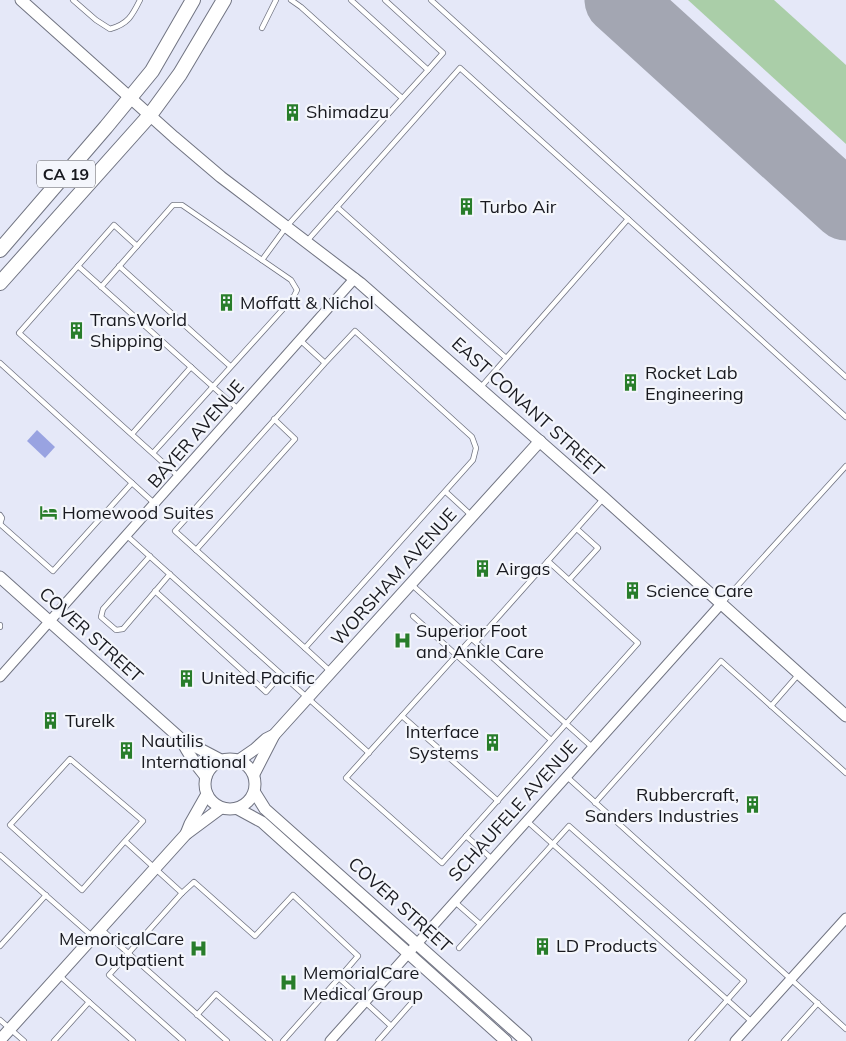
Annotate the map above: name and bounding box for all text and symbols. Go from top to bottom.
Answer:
place label: Shimadzu [306,100,389,123]
building icon: Shimadzu [282,102,302,122]
road number: CA 19 [37,160,95,188]
place label: Turbo Air [480,195,557,218]
building icon: Turbo Air [456,197,476,217]
place label: Moffatt & Nichol [240,291,374,314]
building icon: Moffatt & Nichol [216,293,236,313]
place label: TransWorld Shipping [90,308,187,352]
building icon: TransWorld Shipping [66,320,86,340]
street label: EAST CONANT STREET [447,332,610,481]
place label: Rocket Lab Engineering [645,361,744,405]
building icon: Rocket Lab Engineering [621,373,641,393]
street label: BAYER AVENUE [142,375,249,492]
place label: Homewood Suites [62,501,214,524]
hotel icon: Homewood Suites [38,503,58,523]
street label: WORSHAM AVENUE [326,503,461,650]
place label: Airgas [496,557,551,580]
building icon: Airgas [472,559,492,579]
place label: Science Care [646,579,753,602]
building icon: Science Care [622,581,642,601]
street label: COVER STREET [35,582,148,687]
place label: Superior Foot and Ankle Care [416,619,544,663]
hospital icon: Superior Foot and Ankle Care [392,631,412,651]
place label: United Pacific [201,666,315,689]
building icon: United Pacific [177,668,197,688]
place label: Turelk [65,709,115,732]
building icon: Turelk [41,711,61,731]
place label: Interface Systems [405,720,479,764]
place label: Nautilis International [141,729,247,773]
building icon: Interface Systems [483,732,503,752]
street label: SCHAUFELE AVENUE [443,735,582,886]
building icon: Nautilis International [117,741,137,761]
place label: Rubbercraft, Sanders Industries [585,783,739,827]
building icon: Rubbercraft, Sanders Industries [743,795,763,815]
street label: COVER STREET [344,852,457,957]
place label: MemoricalCare Outpatient [59,927,184,971]
place label: LD Products [556,934,658,957]
building icon: LD Products [532,936,552,956]
hospital icon: MemoricalCare Outpatient [188,939,208,959]
place label: MemorialCare Medical Group [303,961,423,1005]
hospital icon: MemorialCare Medical Group [279,973,299,993]

